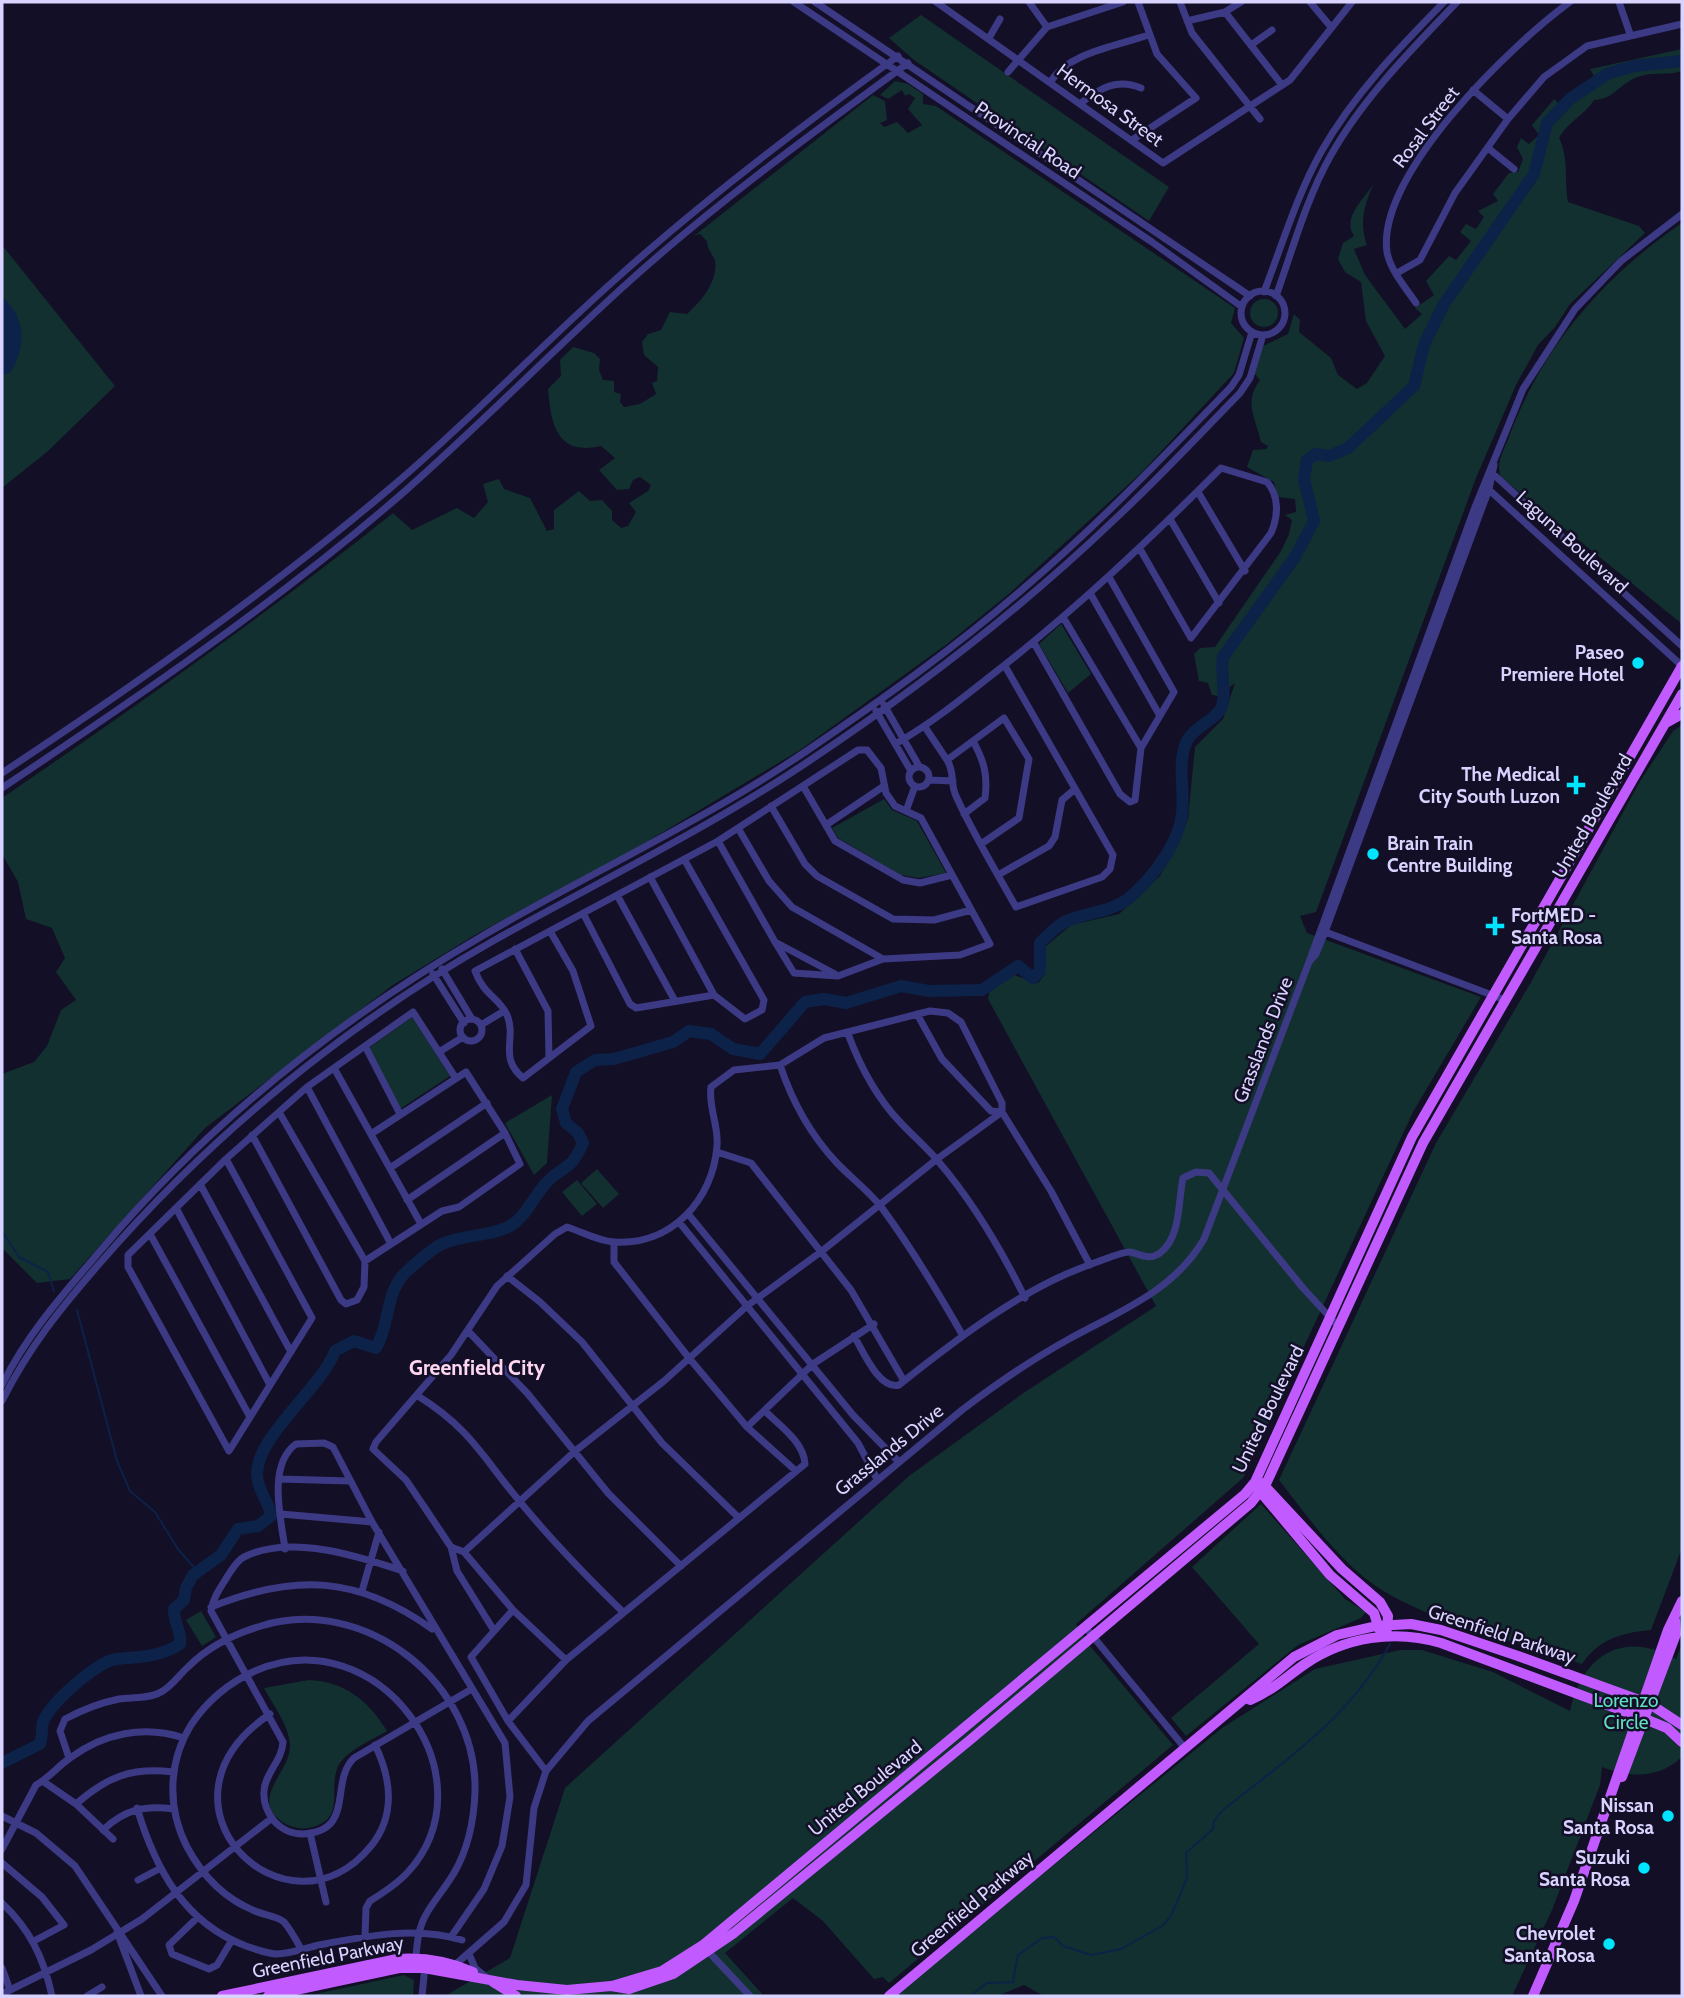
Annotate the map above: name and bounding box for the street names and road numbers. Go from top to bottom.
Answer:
street label: Hermosa Street [1052,59,1168,152]
street label: Rosal Street [1388,81,1464,172]
street label: Provincial Road [971,96,1085,184]
street label: Laguna Boulevard [1511,486,1633,598]
street label: United Boulevard [1547,750,1637,882]
street label: Grasslands Drive [1228,974,1298,1106]
street label: United Boulevard [1227,1341,1309,1477]
street label: Grasslands Drive [830,1399,948,1501]
street label: Greenfield Parkway [1425,1599,1579,1669]
street label: United Boulevard [804,1735,926,1841]
street label: Greenfield Parkway [906,1845,1039,1962]
street label: Greenfield Parkway [250,1931,406,1983]

